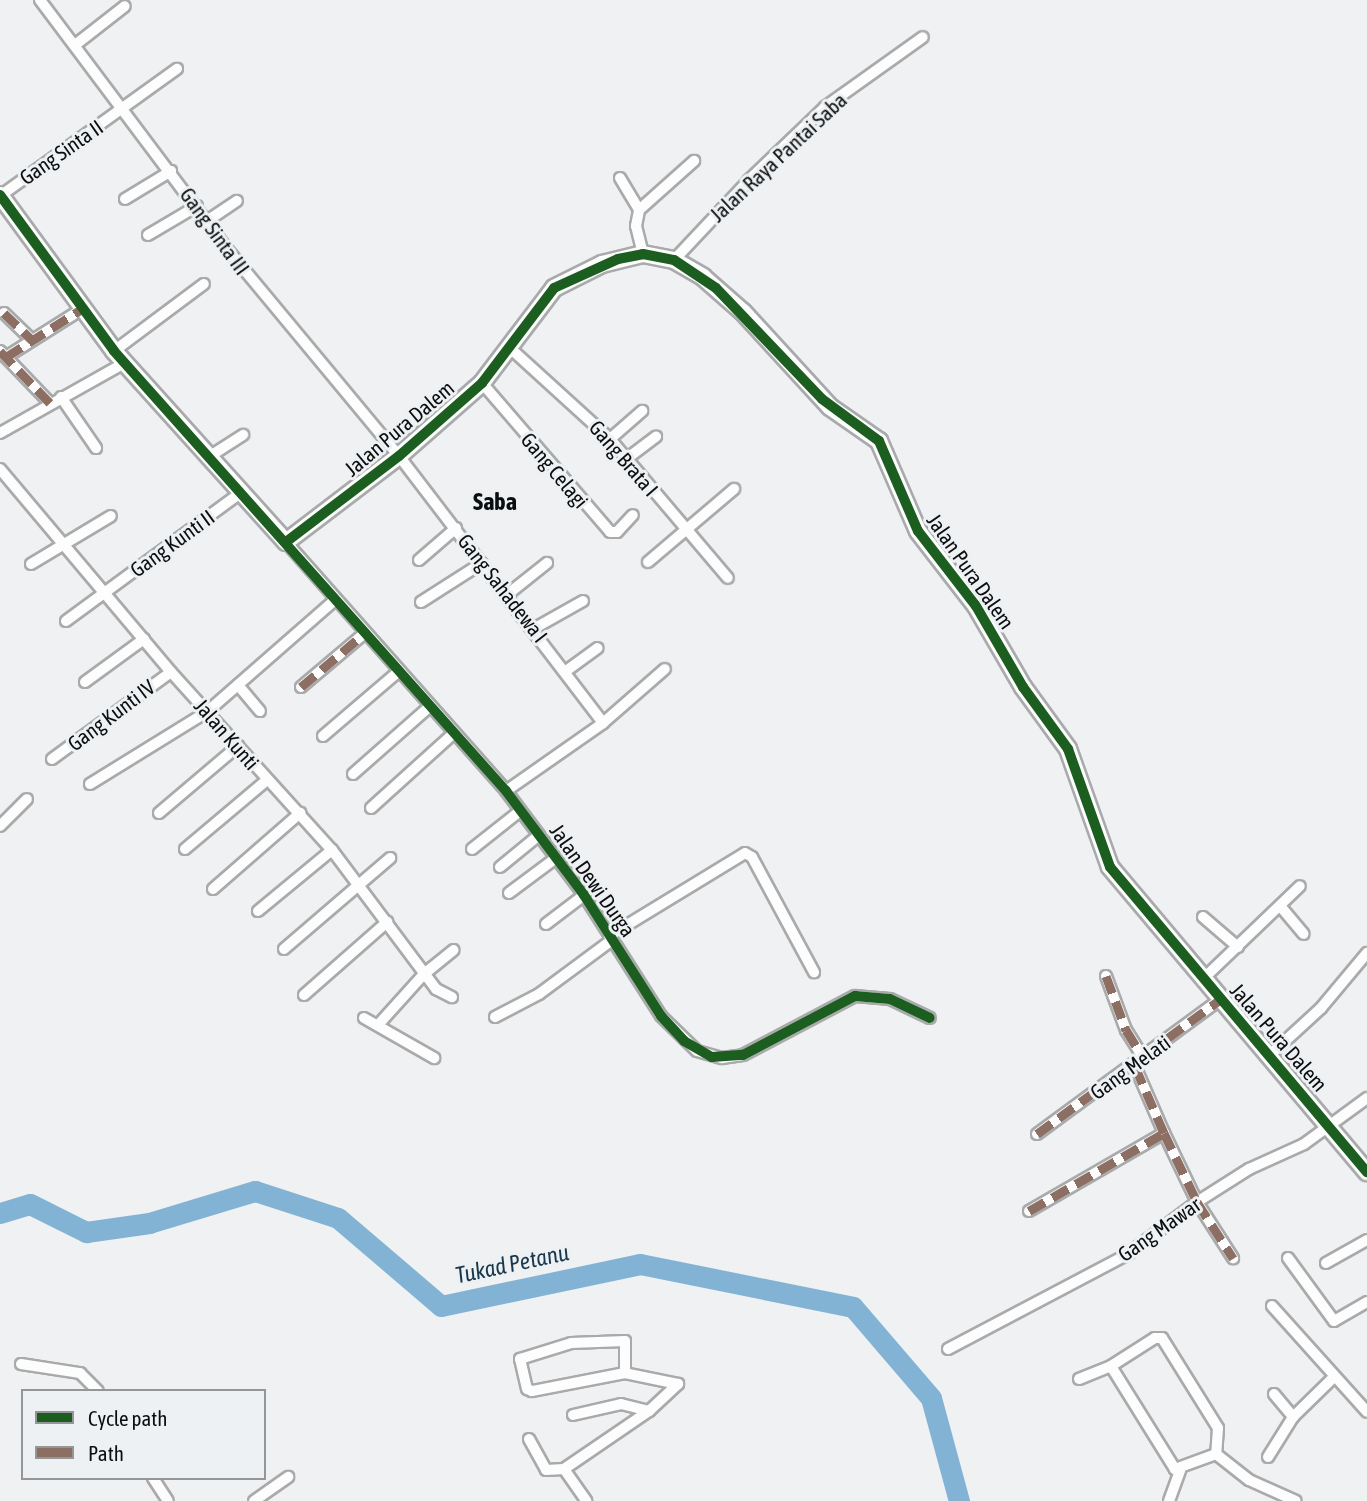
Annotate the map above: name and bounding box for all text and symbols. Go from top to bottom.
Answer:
street label: Jalan Raya Pantai Saba [704,87,852,227]
street label: Gang Sinta II [14,114,108,190]
street label: Gang Sinta III [175,183,255,279]
street label: Jalan Pura Dalem [339,375,459,481]
street label: Gang Brata I [584,415,664,501]
street label: Gang Celagi [516,427,594,513]
district label: Saba [473,488,517,516]
street label: Gang Kunti II [125,504,219,582]
street label: Jalan Pura Dalem [922,508,1020,634]
street label: Gang Sahadewa I [453,529,553,647]
street label: Gang Kunti IV [62,674,160,756]
street label: Jalan Kunti [189,693,265,775]
street label: Jalan Dewi Durga [545,819,641,941]
street label: Jalan Pura Dalem [1225,978,1333,1096]
street label: Gang Melati [1085,1030,1175,1104]
street label: Gang Mawar [1113,1191,1205,1267]
water label: Tukad Petanu [453,1239,571,1289]
legend [21,1389,266,1480]
text: Cycle path [88,1406,167,1430]
text: Path [88,1441,124,1465]

